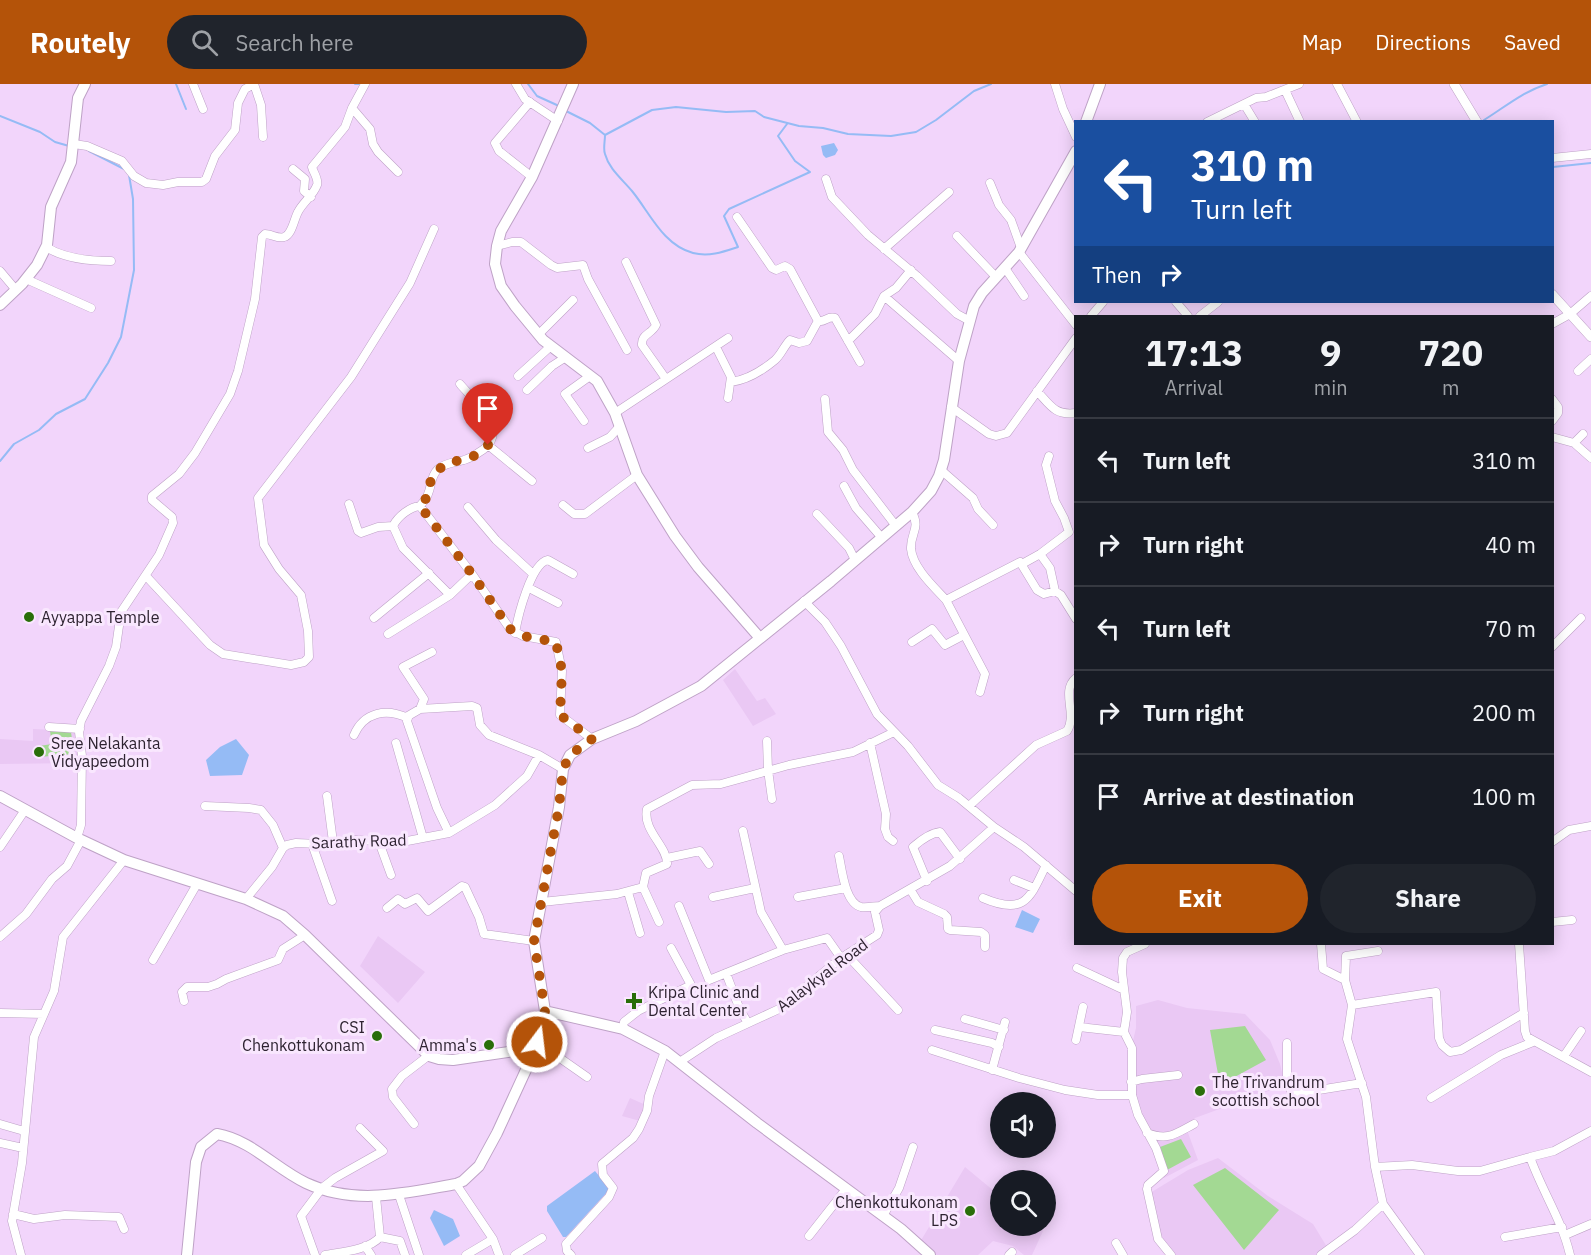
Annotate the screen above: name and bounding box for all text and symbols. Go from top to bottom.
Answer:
search box [167,15,587,69]
text: Routely [30,24,131,61]
icon: search [188,26,221,59]
text: Search here [236,28,354,57]
text: Map [1302,28,1342,56]
text: Directions [1375,28,1471,56]
text: Saved [1504,28,1561,56]
text: 310 m [1191,138,1314,193]
icon: left [1092,144,1170,222]
text: Turn left [1191,191,1292,226]
icon: right [1154,258,1187,291]
text: Then [1092,260,1142,289]
text: 17:13 [1145,329,1243,376]
text: 9 [1320,329,1342,376]
text: 720 [1418,329,1483,376]
text: Arrival [1165,374,1223,401]
text: min [1314,374,1348,401]
text: m [1442,374,1460,401]
pin [462,383,513,445]
icon: arrive [471,392,504,425]
icon: left [1092,444,1125,477]
text: Turn left [1143,446,1231,475]
text: 310 m [1472,446,1536,475]
icon: right [1092,528,1125,561]
text: Turn right [1143,530,1244,559]
text: 40 m [1485,530,1536,559]
place label: Ayyappa Temple [41,607,160,627]
marker: Ayyappa Temple [22,610,36,624]
icon: left [1092,612,1125,645]
text: Turn left [1143,614,1231,643]
text: 70 m [1485,614,1536,643]
icon: right [1092,696,1125,729]
text: Turn right [1143,698,1244,727]
text: 200 m [1472,698,1536,727]
place label: Sree Nelakanta Vidyapeedom [51,733,161,771]
marker: Sree Nelakanta Vidyapeedom [32,745,46,759]
icon: arrive [1092,780,1125,813]
text: Arrive at destination [1143,782,1354,811]
text: 100 m [1472,782,1536,811]
street label: Sarathy Road [311,829,407,853]
button: Exit [1092,864,1308,933]
button: Share [1320,864,1536,933]
street label: Aalaykyal Road [772,934,872,1016]
place label: Kripa Clinic and Dental Center [648,982,760,1020]
marker: Kripa Clinic and Dental Center [625,992,643,1010]
position arrow [505,1010,569,1074]
place label: CSI Chenkottukonam [242,1017,365,1055]
marker: CSI Chenkottukonam [370,1029,384,1043]
place label: Amma's [419,1035,477,1055]
marker: Amma's [482,1038,496,1052]
place label: The Trivandrum scottish school [1212,1072,1325,1110]
marker: The Trivandrum scottish school [1193,1084,1207,1098]
map controls [990,1092,1056,1236]
button: sound [990,1092,1056,1158]
button: search [990,1170,1056,1236]
place label: Chenkottukonam LPS [835,1192,958,1230]
marker: Chenkottukonam LPS [963,1204,977,1218]

